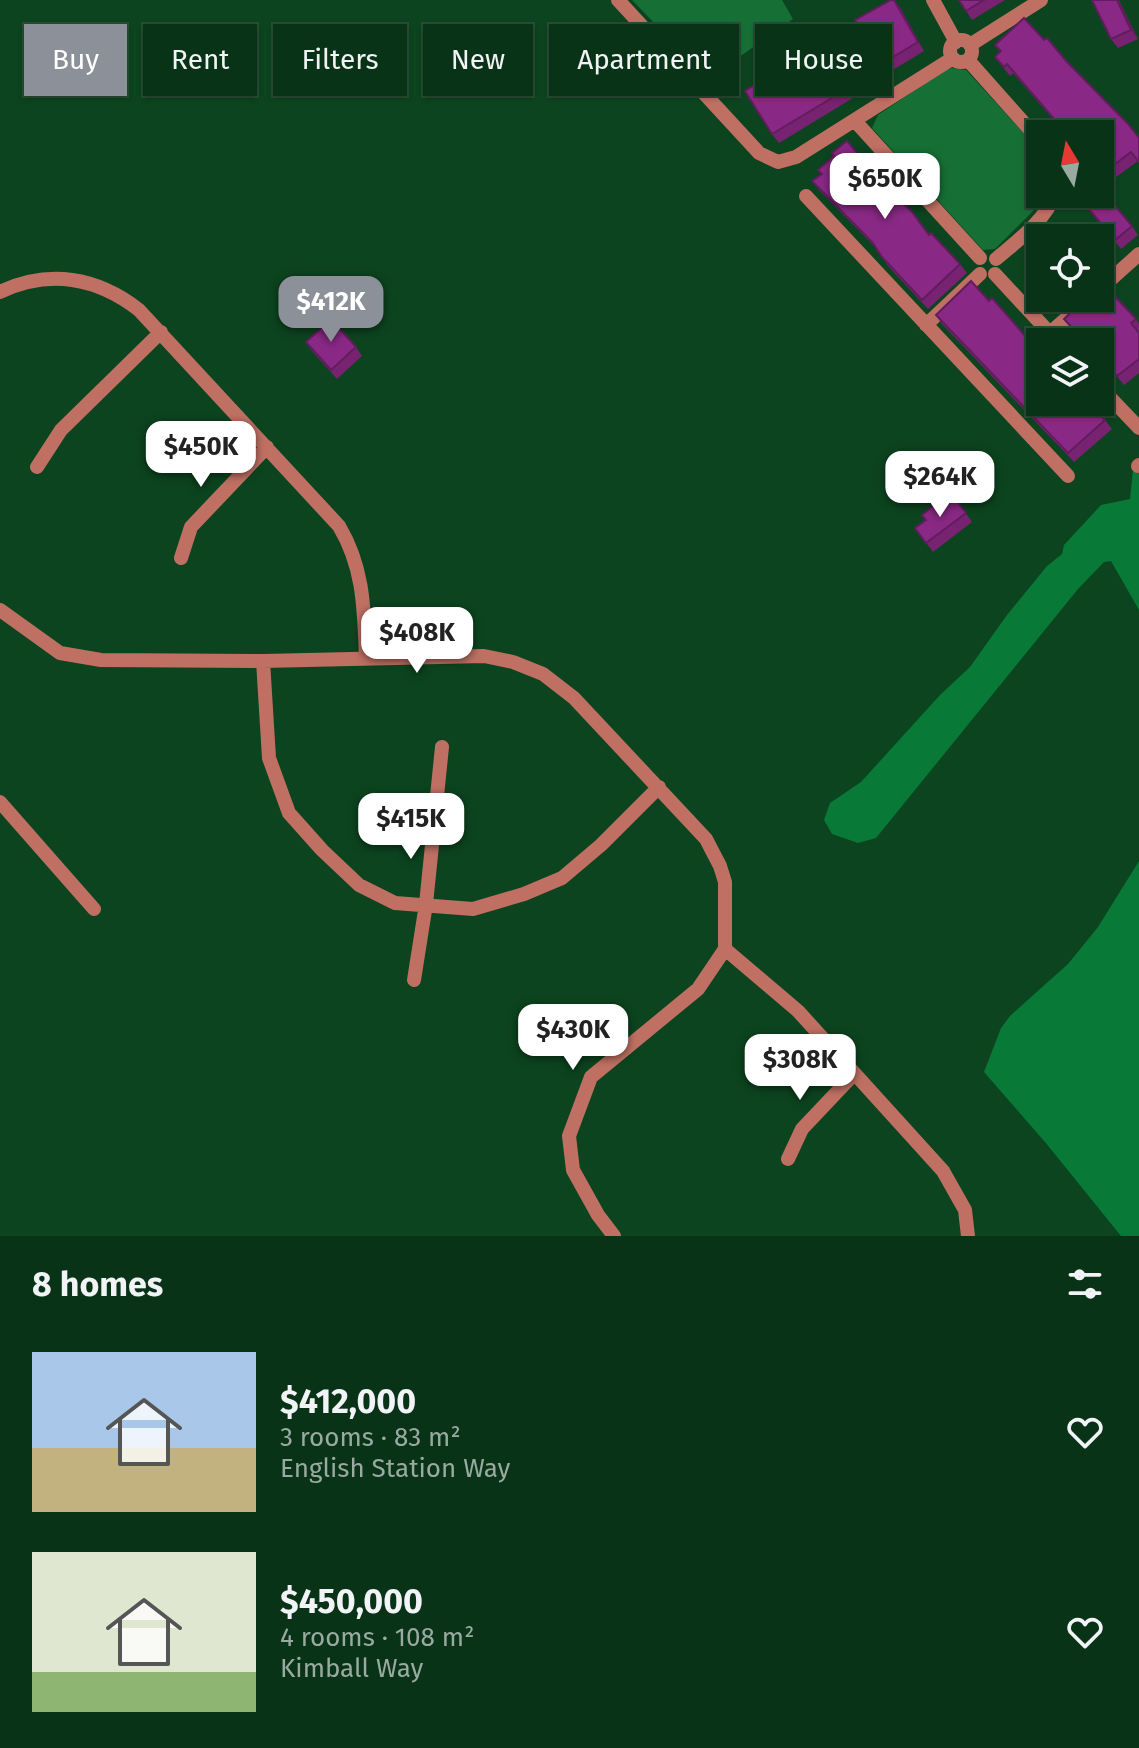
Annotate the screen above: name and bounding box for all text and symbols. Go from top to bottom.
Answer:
chip: Buy [24,24,127,96]
chip: Rent [143,24,257,96]
chip: Filters [273,24,407,96]
chip: New [423,24,533,96]
chip: Apartment [549,24,739,96]
chip: House [755,24,892,96]
north arrow [1026,120,1114,208]
map controls [1026,120,1114,416]
pin: $650K [829,153,941,221]
text: $650K [848,163,922,194]
button: locate [1026,224,1114,312]
pin: $412K [275,276,387,344]
text: $412K [296,286,366,317]
button: layers [1026,328,1114,416]
pin: $450K [145,421,257,489]
text: $450K [164,431,238,462]
pin: $264K [884,451,996,519]
text: $264K [903,461,977,492]
pin: $408K [361,607,473,675]
text: $408K [379,617,455,648]
pin: $415K [355,793,467,861]
text: $415K [376,803,446,834]
pin: $430K [517,1004,629,1072]
text: $430K [536,1014,610,1045]
pin: $308K [744,1034,856,1102]
text: $308K [763,1044,837,1075]
icon: filters [1063,1262,1107,1306]
text: 8 homes [32,1264,163,1305]
text: $412,000 [280,1381,416,1422]
icon: home [96,1384,192,1480]
icon: heart [1063,1410,1107,1454]
text: 3 rooms · 83 m² [280,1422,461,1453]
text: English Station Way [280,1453,510,1484]
text: $450,000 [280,1581,423,1622]
icon: home [96,1584,192,1680]
icon: heart [1063,1610,1107,1654]
text: 4 rooms · 108 m² [280,1622,474,1653]
text: Kimball Way [280,1653,423,1684]

